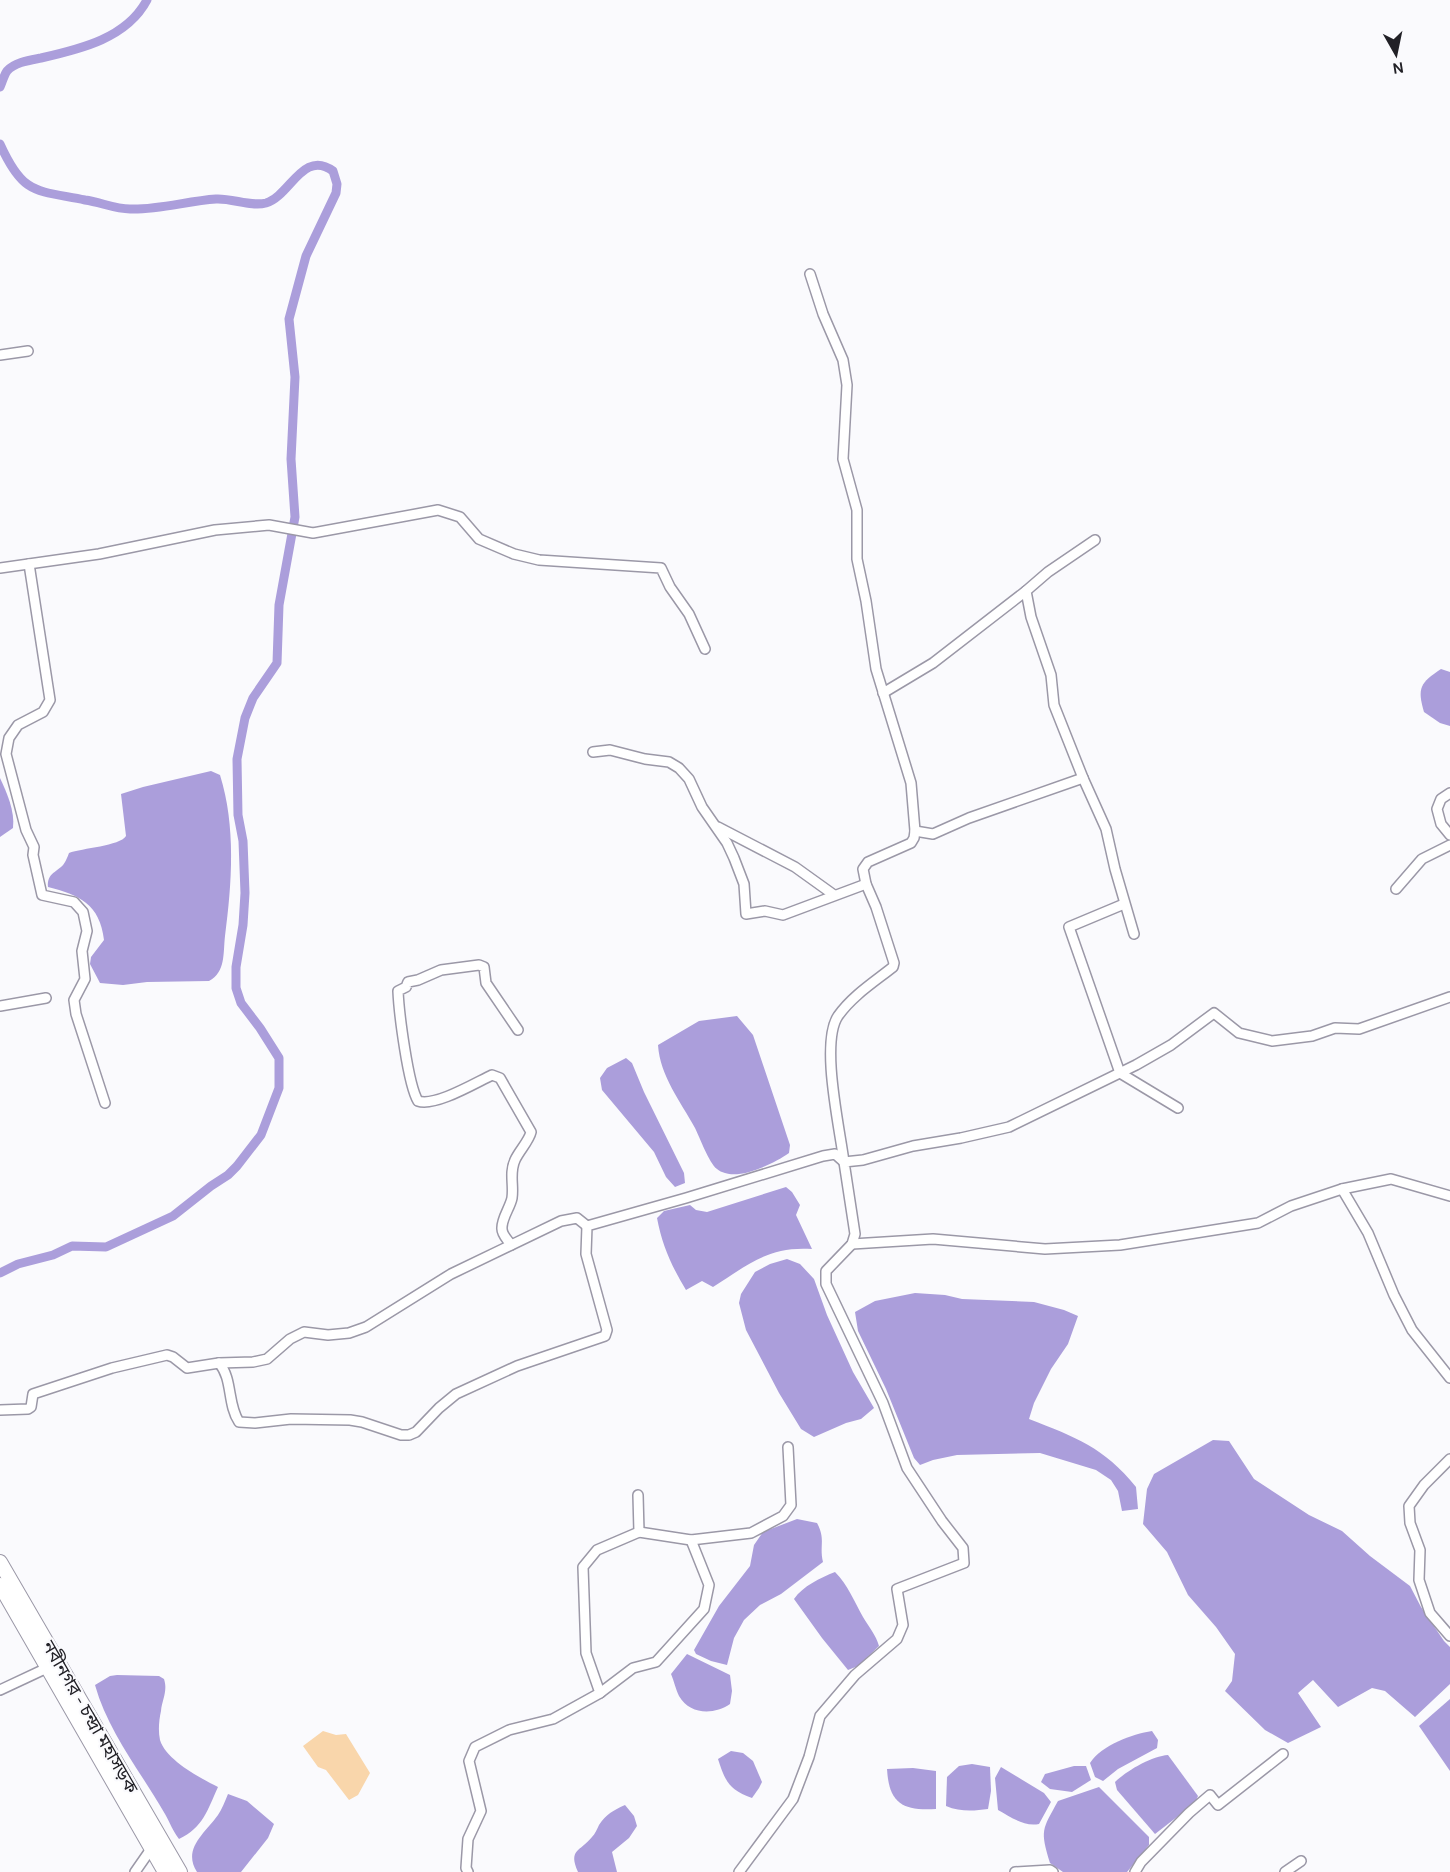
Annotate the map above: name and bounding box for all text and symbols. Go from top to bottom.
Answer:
north arrow [1366,24,1426,84]
text: N [1391,58,1405,79]
street label: নবীনগর - চন্দ্রা মহাসড়ক [37,1636,143,1798]

